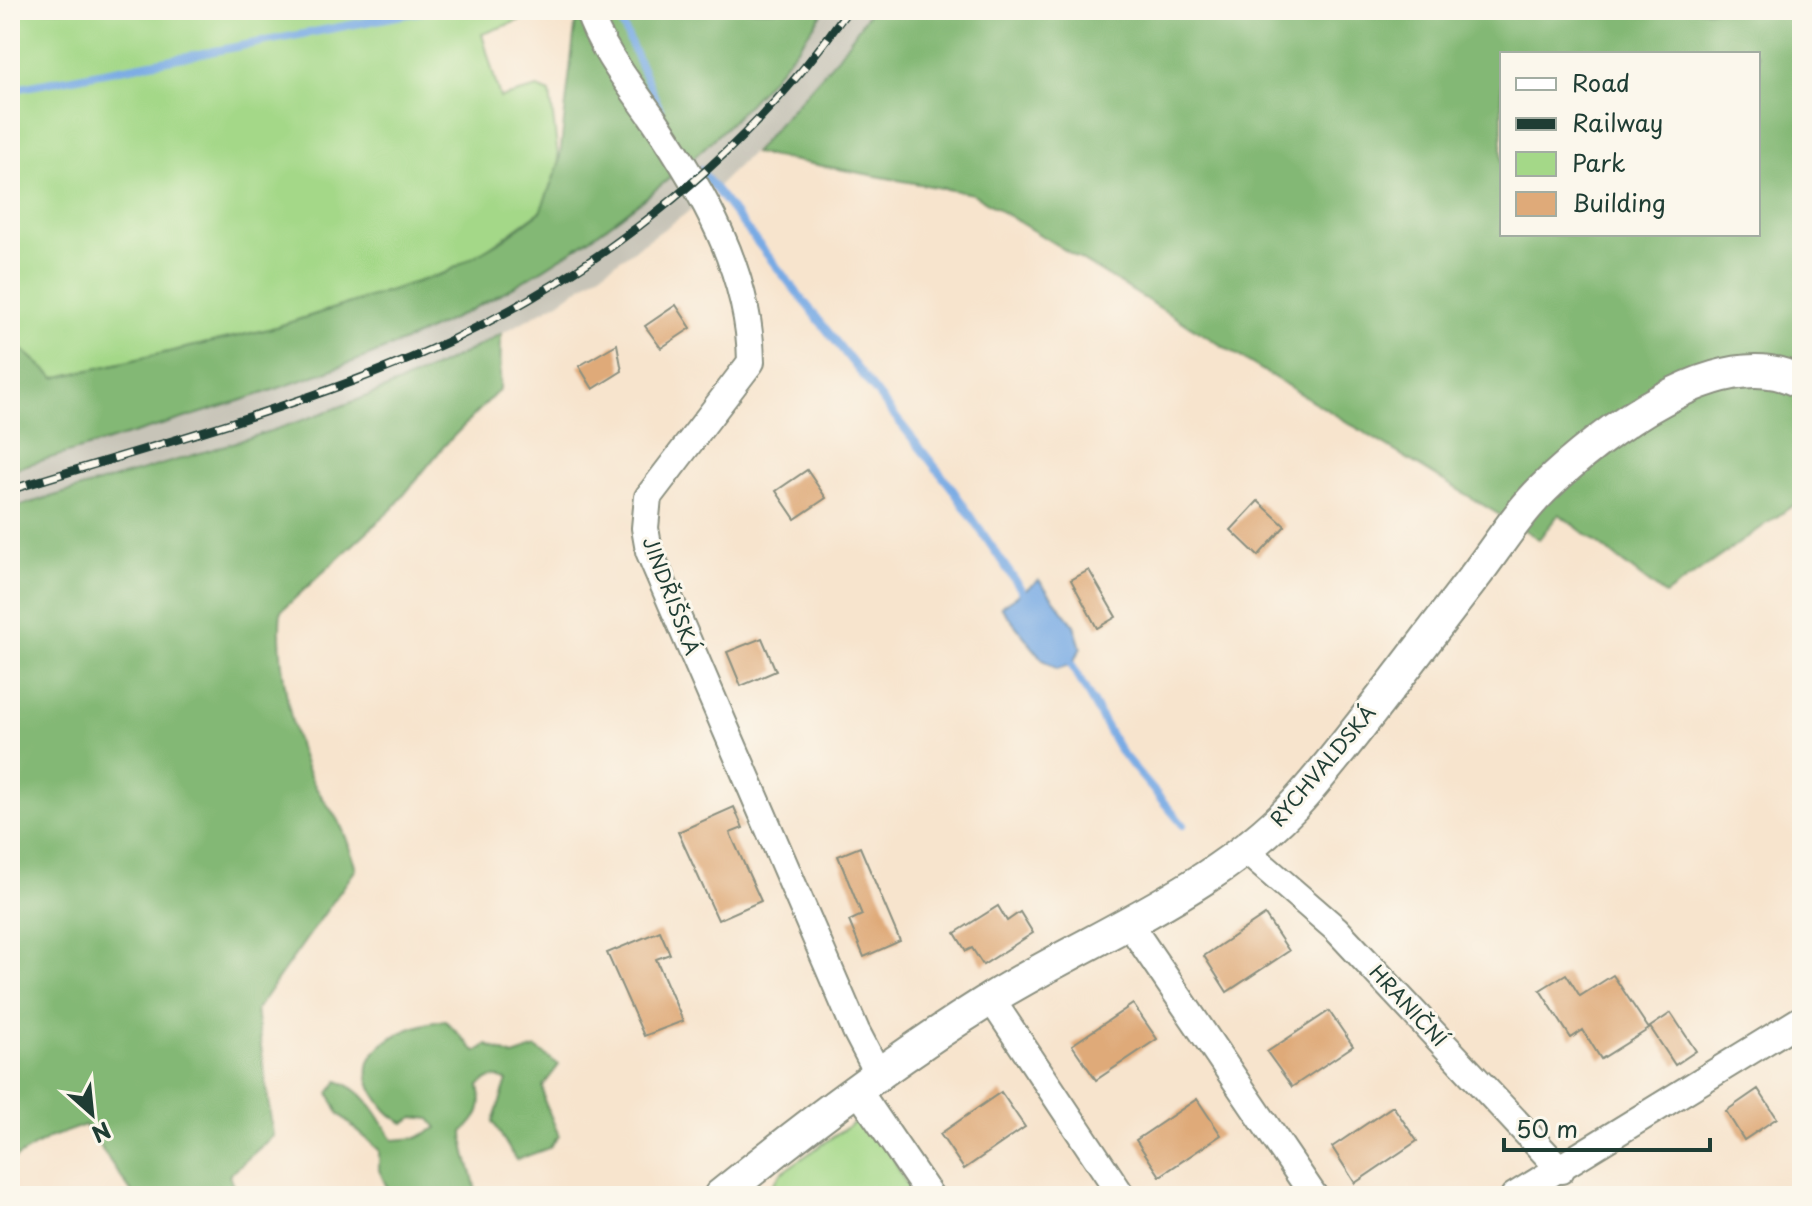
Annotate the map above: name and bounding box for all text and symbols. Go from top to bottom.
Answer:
legend [1500,52,1760,236]
text: Road [1572,64,1630,100]
text: Railway [1572,104,1663,140]
text: Park [1572,144,1626,180]
text: Building [1572,184,1666,220]
street label: JINDŘIŠSKÁ [636,532,708,659]
street label: RYCHVALDSKÁ [1262,698,1382,833]
street label: HRANIČNÍ [1363,958,1455,1054]
north arrow [52,1074,132,1154]
scale bar [1504,1102,1710,1152]
text: 50 m [1516,1110,1578,1146]
text: N [87,1114,117,1152]

